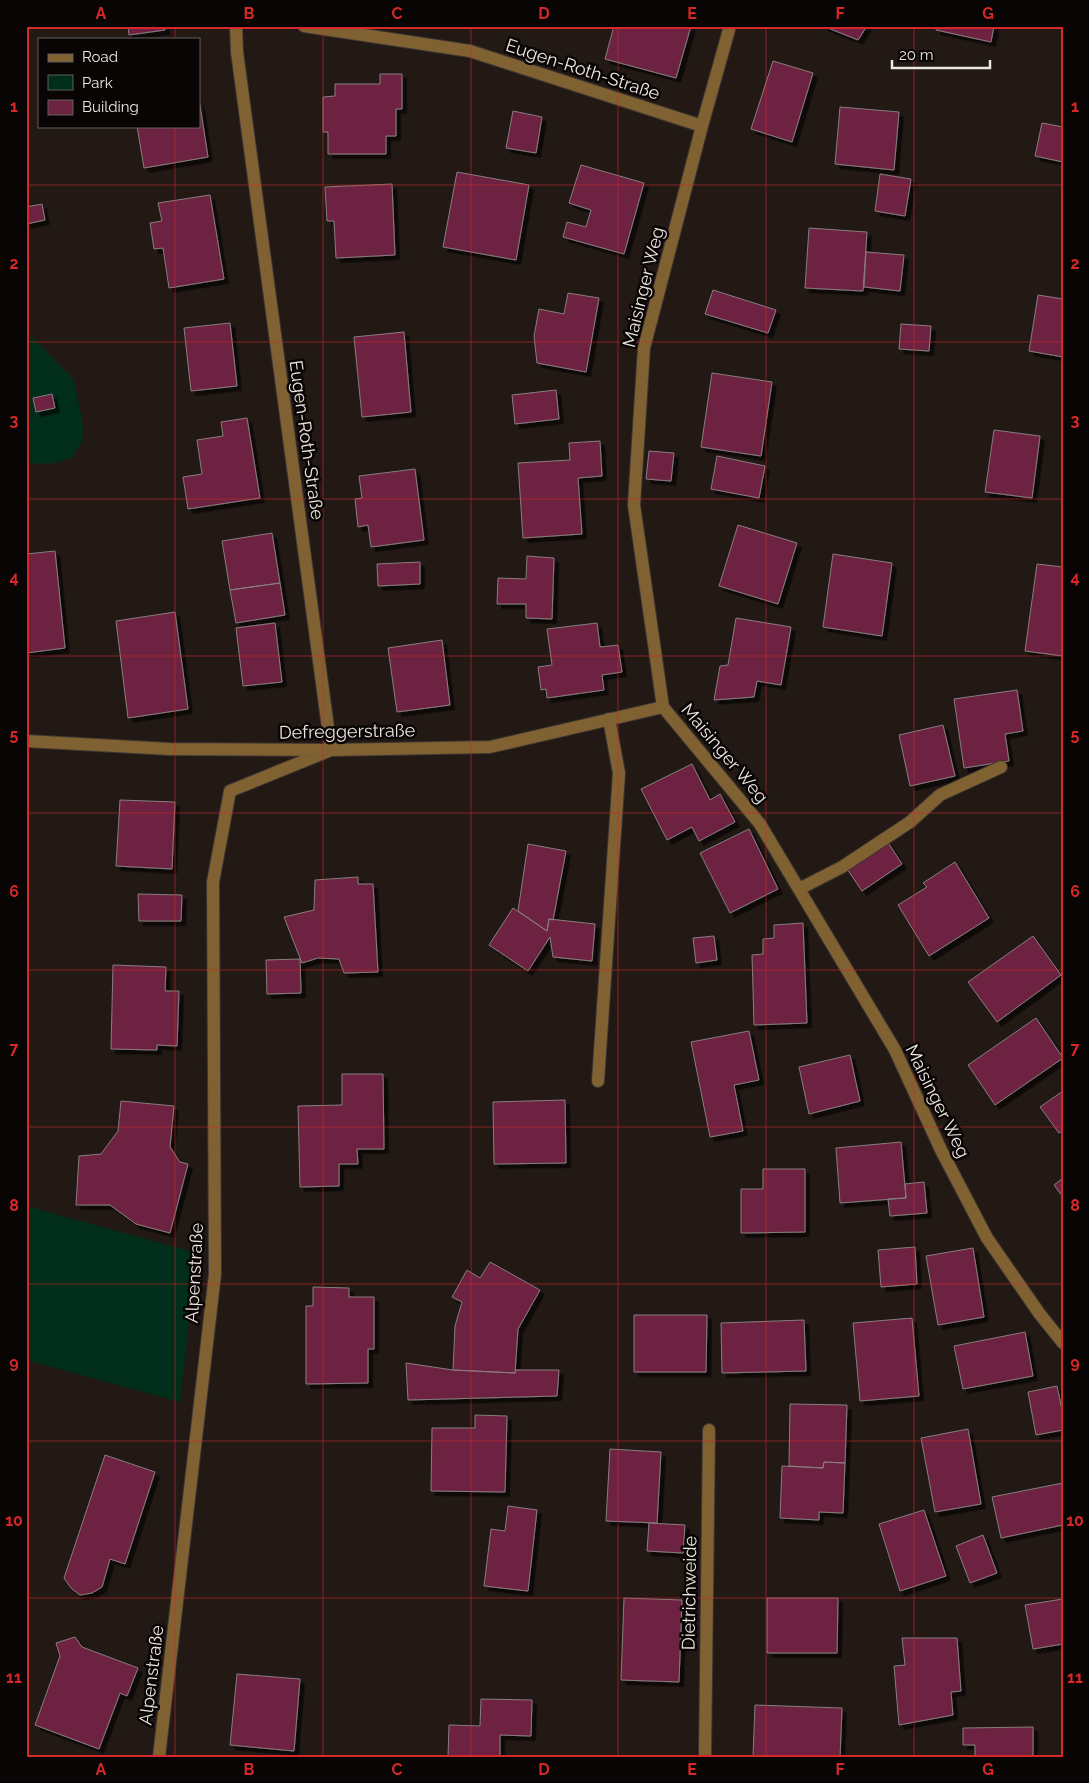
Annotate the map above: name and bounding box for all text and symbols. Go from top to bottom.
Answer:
text: A [96,4,107,23]
text: B [244,4,255,23]
text: C [392,4,403,23]
text: D [538,4,550,23]
text: E [687,4,697,23]
text: F [835,4,845,23]
text: G [982,4,994,23]
street label: Eugen-Roth-Straße [503,34,663,104]
legend [38,38,200,128]
scale bar [892,38,989,70]
text: 20 m [899,46,934,64]
text: Road [82,48,118,66]
text: Park [82,74,113,92]
text: 1 [10,97,18,116]
text: 1 [1071,97,1079,116]
text: Building [82,98,139,116]
street label: Maisinger Weg [618,225,668,349]
text: 2 [9,254,19,273]
text: 2 [1070,254,1080,273]
street label: Eugen-Roth-Straße [285,359,329,521]
text: 3 [10,411,19,430]
text: 3 [1071,411,1080,430]
text: 4 [9,568,19,587]
text: 4 [1070,568,1080,587]
street label: Maisinger Weg [677,699,773,807]
street label: Defreggerstraße [279,719,416,743]
text: 5 [10,725,19,744]
text: 5 [1071,725,1080,744]
text: 6 [9,882,19,901]
text: 6 [1070,882,1080,901]
text: 7 [10,1039,19,1058]
text: 7 [1071,1039,1080,1058]
street label: Maisinger Weg [902,1041,974,1161]
text: 8 [9,1196,19,1215]
text: 8 [1070,1196,1080,1215]
street label: Alpenstraße [181,1222,207,1324]
text: 9 [9,1353,19,1372]
text: 9 [1070,1353,1080,1372]
text: 10 [5,1511,23,1530]
text: 10 [1066,1511,1084,1530]
street label: Dietrichweide [678,1535,701,1650]
street label: Alpenstraße [134,1623,168,1726]
text: 11 [6,1668,22,1687]
text: 11 [1067,1668,1083,1687]
text: A [96,1760,107,1779]
text: B [244,1760,255,1779]
text: C [392,1760,403,1779]
text: D [538,1760,550,1779]
text: E [687,1760,697,1779]
text: F [835,1760,845,1779]
text: G [982,1760,994,1779]

